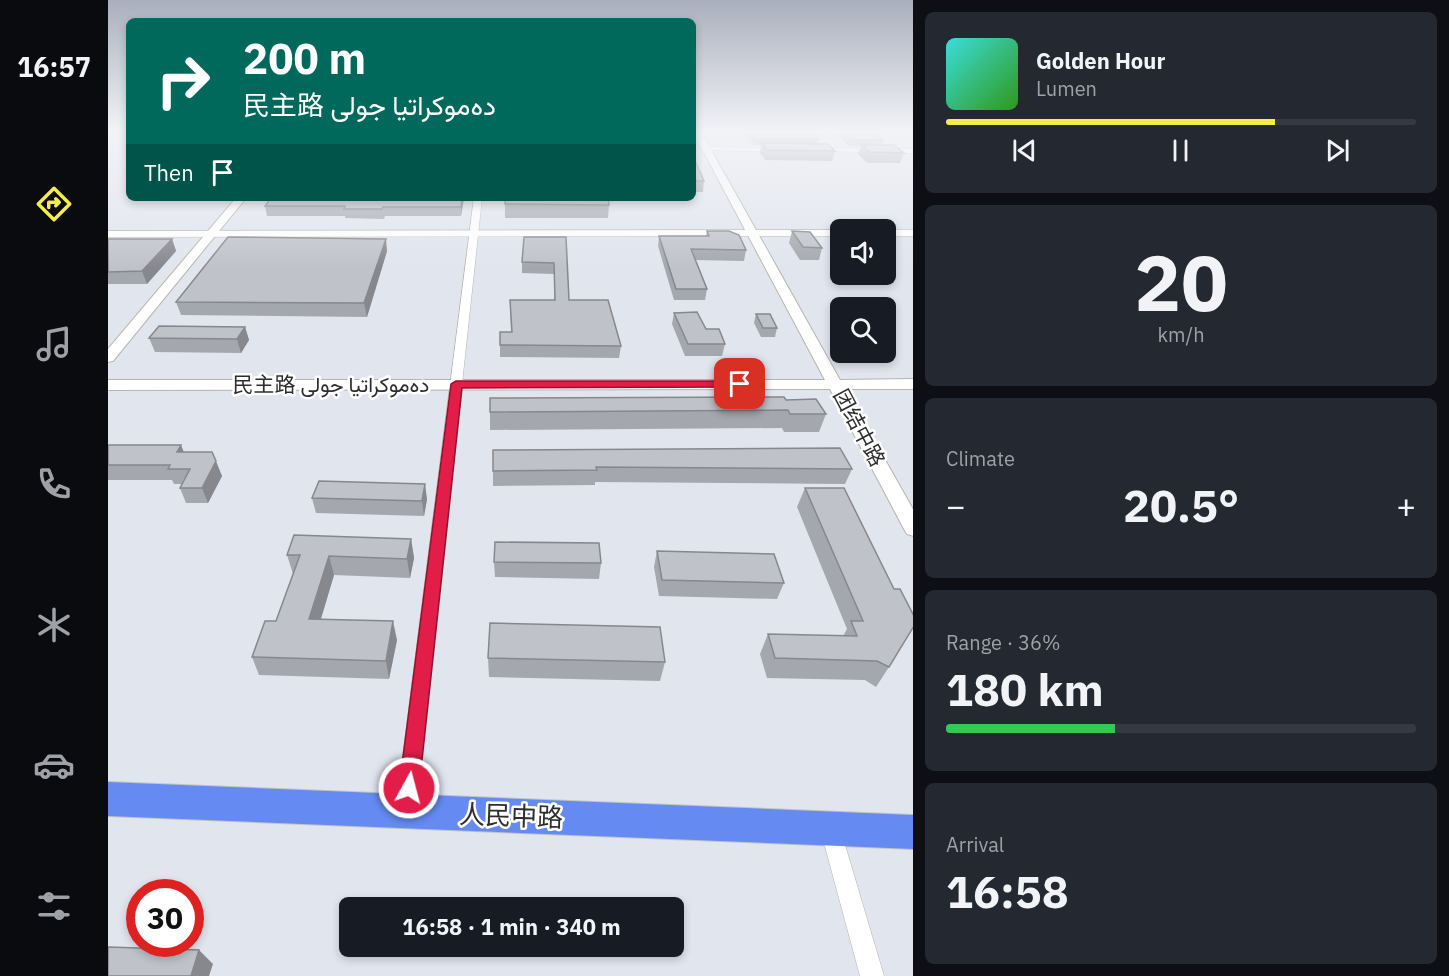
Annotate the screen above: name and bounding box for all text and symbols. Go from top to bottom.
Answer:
text: 200 m [243,31,366,86]
icon: right [144,42,222,120]
text: Golden Hour [1036,46,1165,75]
text: 16:57 [17,49,91,84]
text: Lumen [1036,75,1097,102]
text: 民主路 دەموكراتيا جولى [243,87,496,122]
icon: previous [1008,134,1041,167]
icon: pause [1164,134,1197,167]
icon: next [1321,134,1354,167]
icon: arrive [206,156,239,189]
text: Then [144,158,194,187]
icon: directions [33,183,75,225]
map controls [830,219,896,363]
button: sound [830,219,896,285]
text: 20 [1134,231,1228,332]
button: search [830,297,896,363]
text: km/h [1157,321,1205,348]
icon: music [33,323,75,365]
pin [714,358,765,409]
icon: arrive [723,367,756,400]
street label: 民主路 دەموكراتيا جولى [233,370,429,398]
street label: 团结中路 [828,384,892,471]
text: Climate [946,445,1015,472]
icon: phone [33,463,75,505]
text: 20.5° [1123,476,1239,534]
text: − [946,484,966,527]
text: + [1396,484,1416,527]
icon: climate [33,604,75,646]
text: Range · 36% [946,629,1061,656]
text: 180 km [946,660,1104,718]
icon: car [33,744,75,786]
position arrow [377,756,441,820]
street label: 人民中路 [458,796,564,834]
text: Arrival [946,831,1004,858]
text: 16:58 [946,862,1069,920]
speed limit sign: 30 [126,879,204,957]
icon: filters [33,885,75,927]
text: 16:58 · 1 min · 340 m [402,912,621,941]

